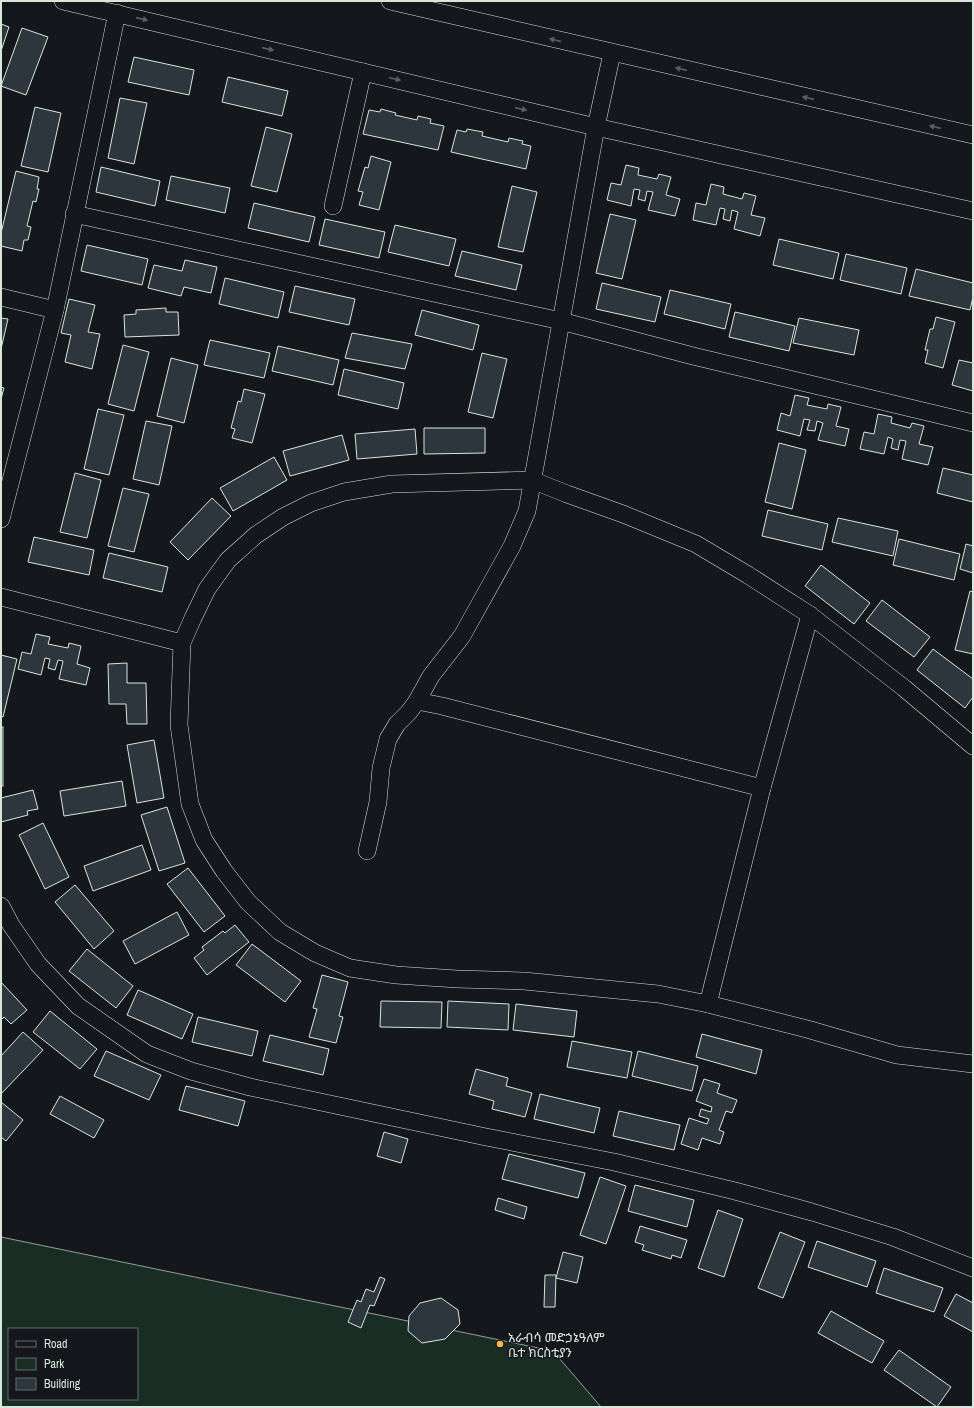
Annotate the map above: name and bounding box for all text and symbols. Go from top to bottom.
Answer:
one-way arrow [136,16,148,22]
one-way arrow [549,36,561,42]
one-way arrow [262,46,274,52]
one-way arrow [675,65,688,71]
one-way arrow [389,76,401,82]
one-way arrow [802,94,814,100]
one-way arrow [515,107,527,113]
one-way arrow [929,123,941,129]
legend [8,1328,138,1400]
place label: አራብሳ መድኃኔዓለም ቤተ ክርስቲያን [508,1329,605,1361]
text: Road [44,1336,68,1352]
marker: አራብሳ መድኃኔዓለም ቤተ ክርስቲያን [495,1339,505,1349]
text: Park [44,1356,64,1372]
text: Building [44,1376,81,1392]

